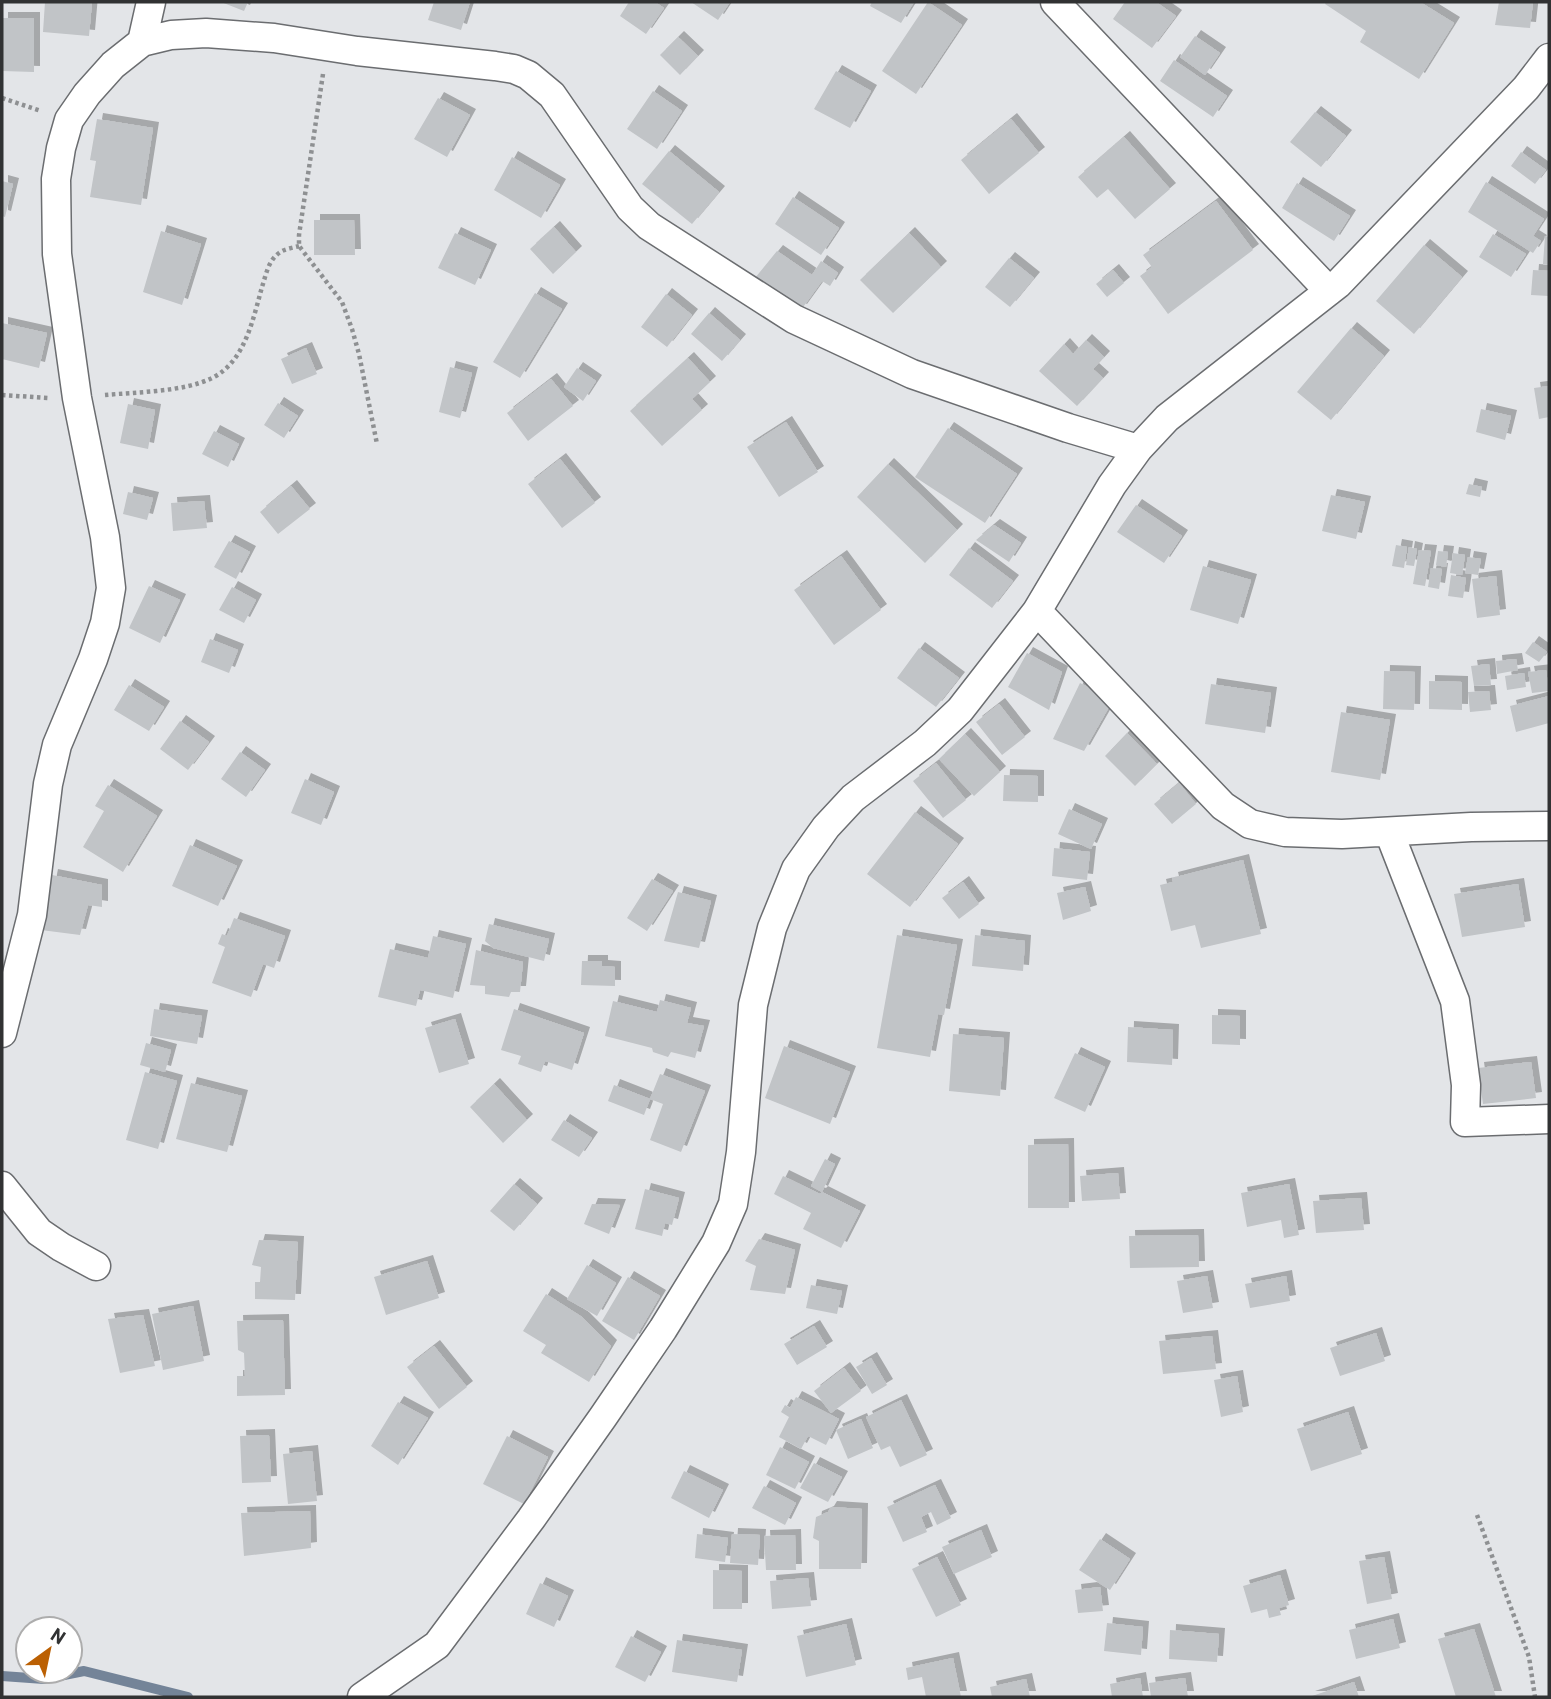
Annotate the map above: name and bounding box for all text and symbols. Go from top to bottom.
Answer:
north arrow [14,1615,84,1685]
text: N [47,1622,70,1648]

